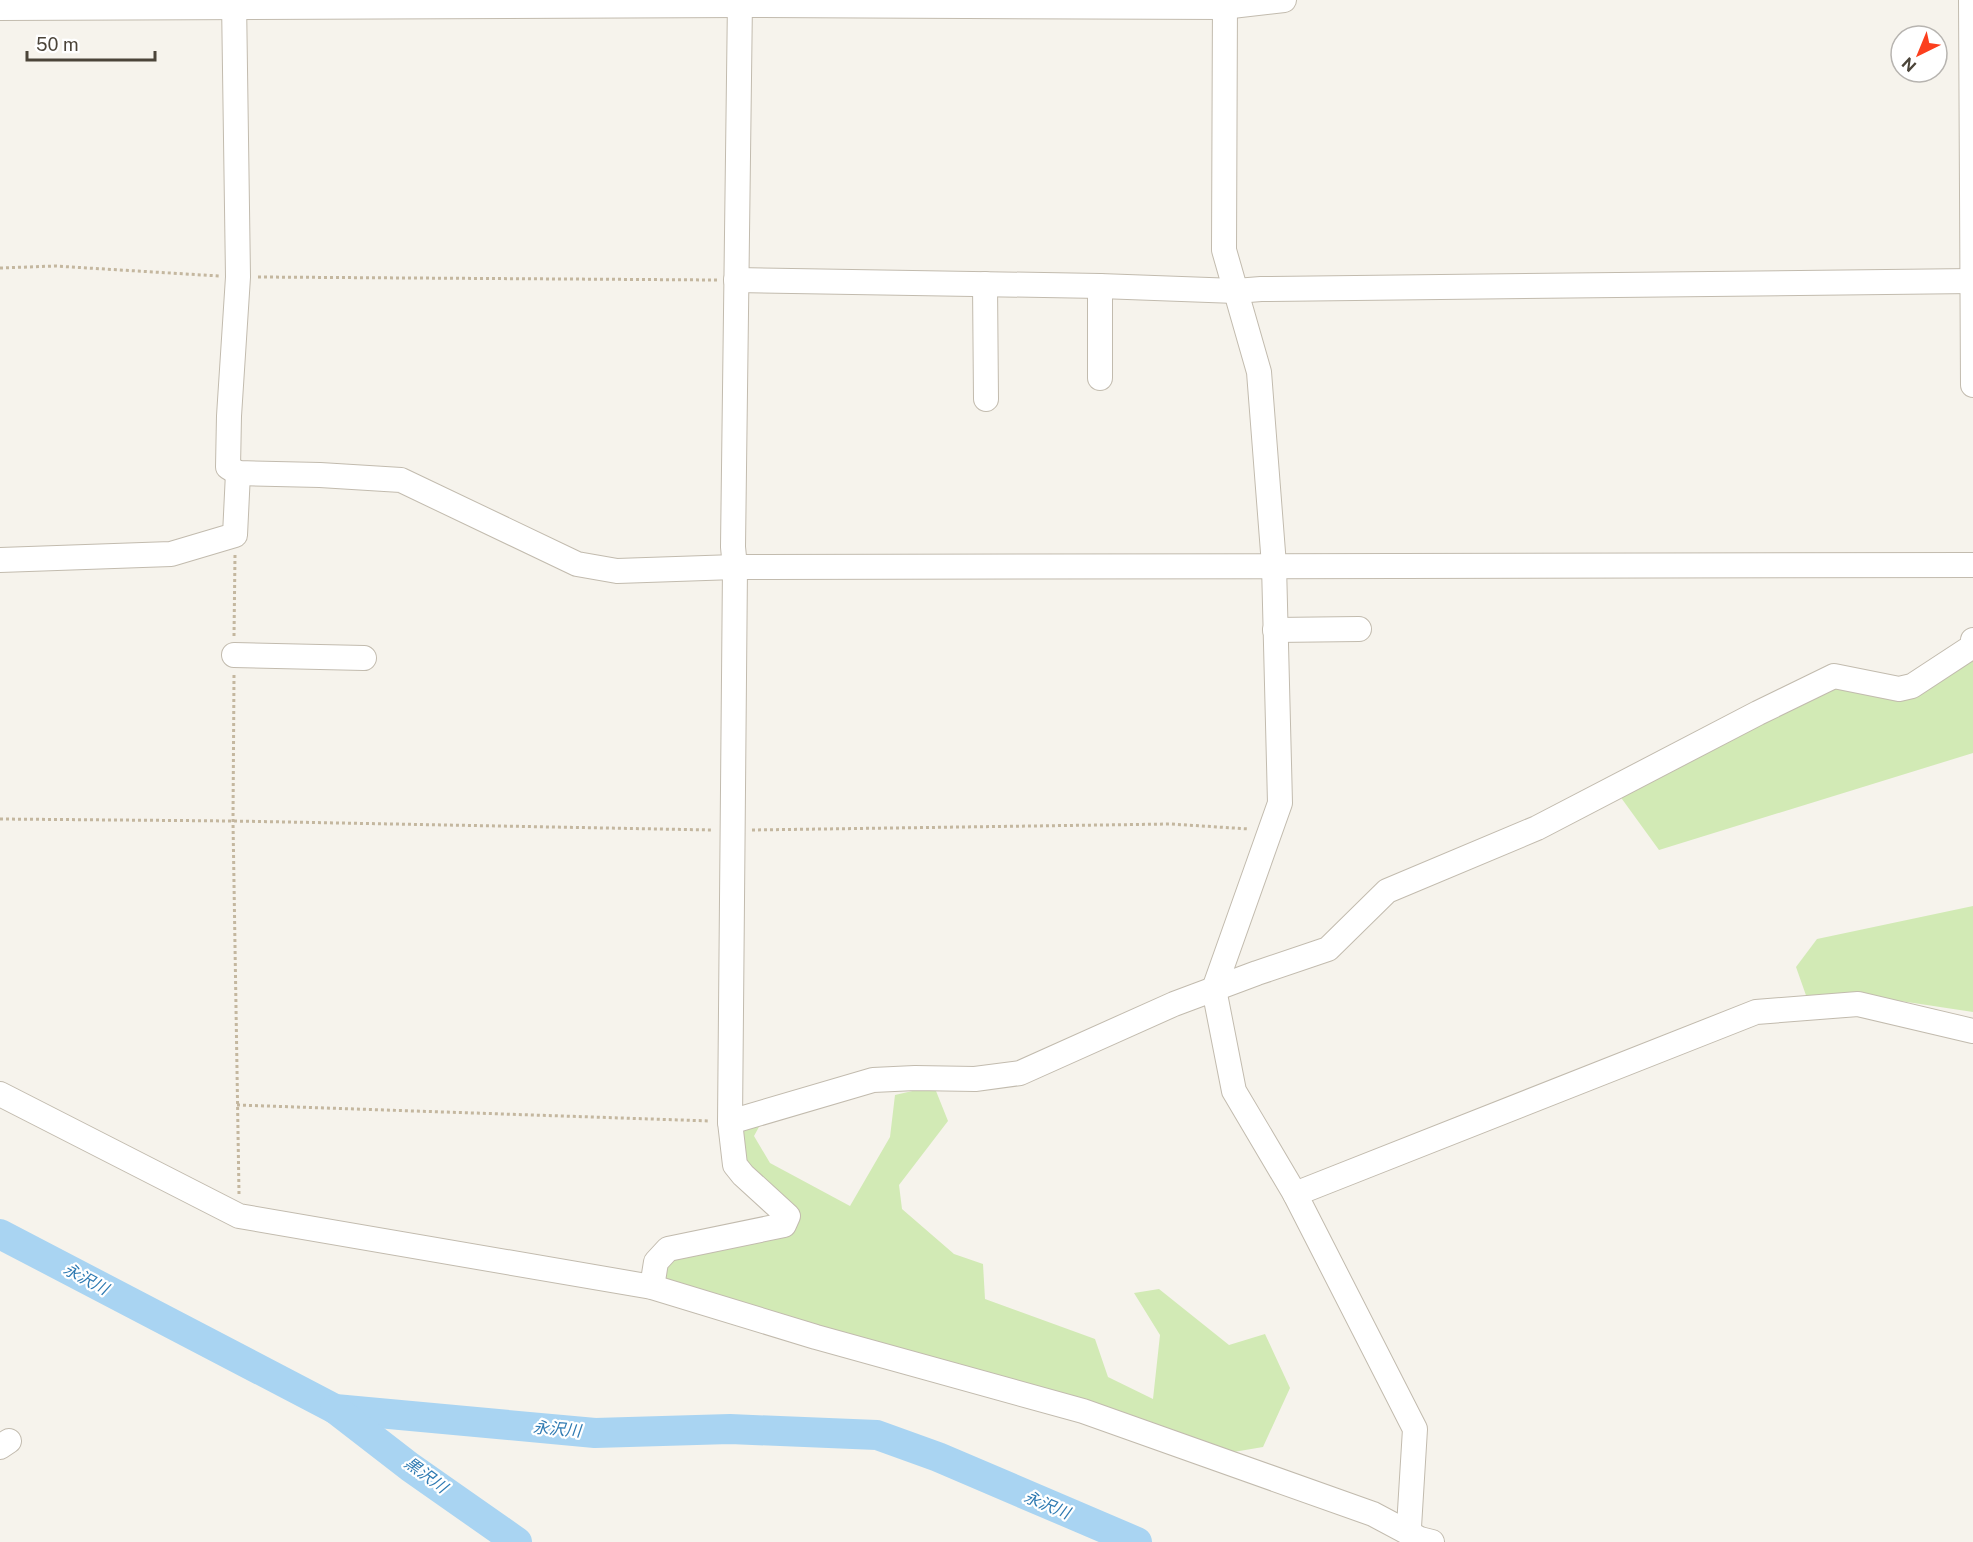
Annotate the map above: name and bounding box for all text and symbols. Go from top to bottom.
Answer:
scale bar [27,24,154,62]
north arrow [1889,24,1949,84]
text: 50 m [36,34,79,55]
text: N [1898,53,1920,76]
water label: 永沢川 [60,1259,113,1300]
water label: 永沢川 [532,1417,584,1441]
water label: 黒沢川 [401,1453,453,1498]
water label: 永沢川 [1021,1487,1075,1524]

